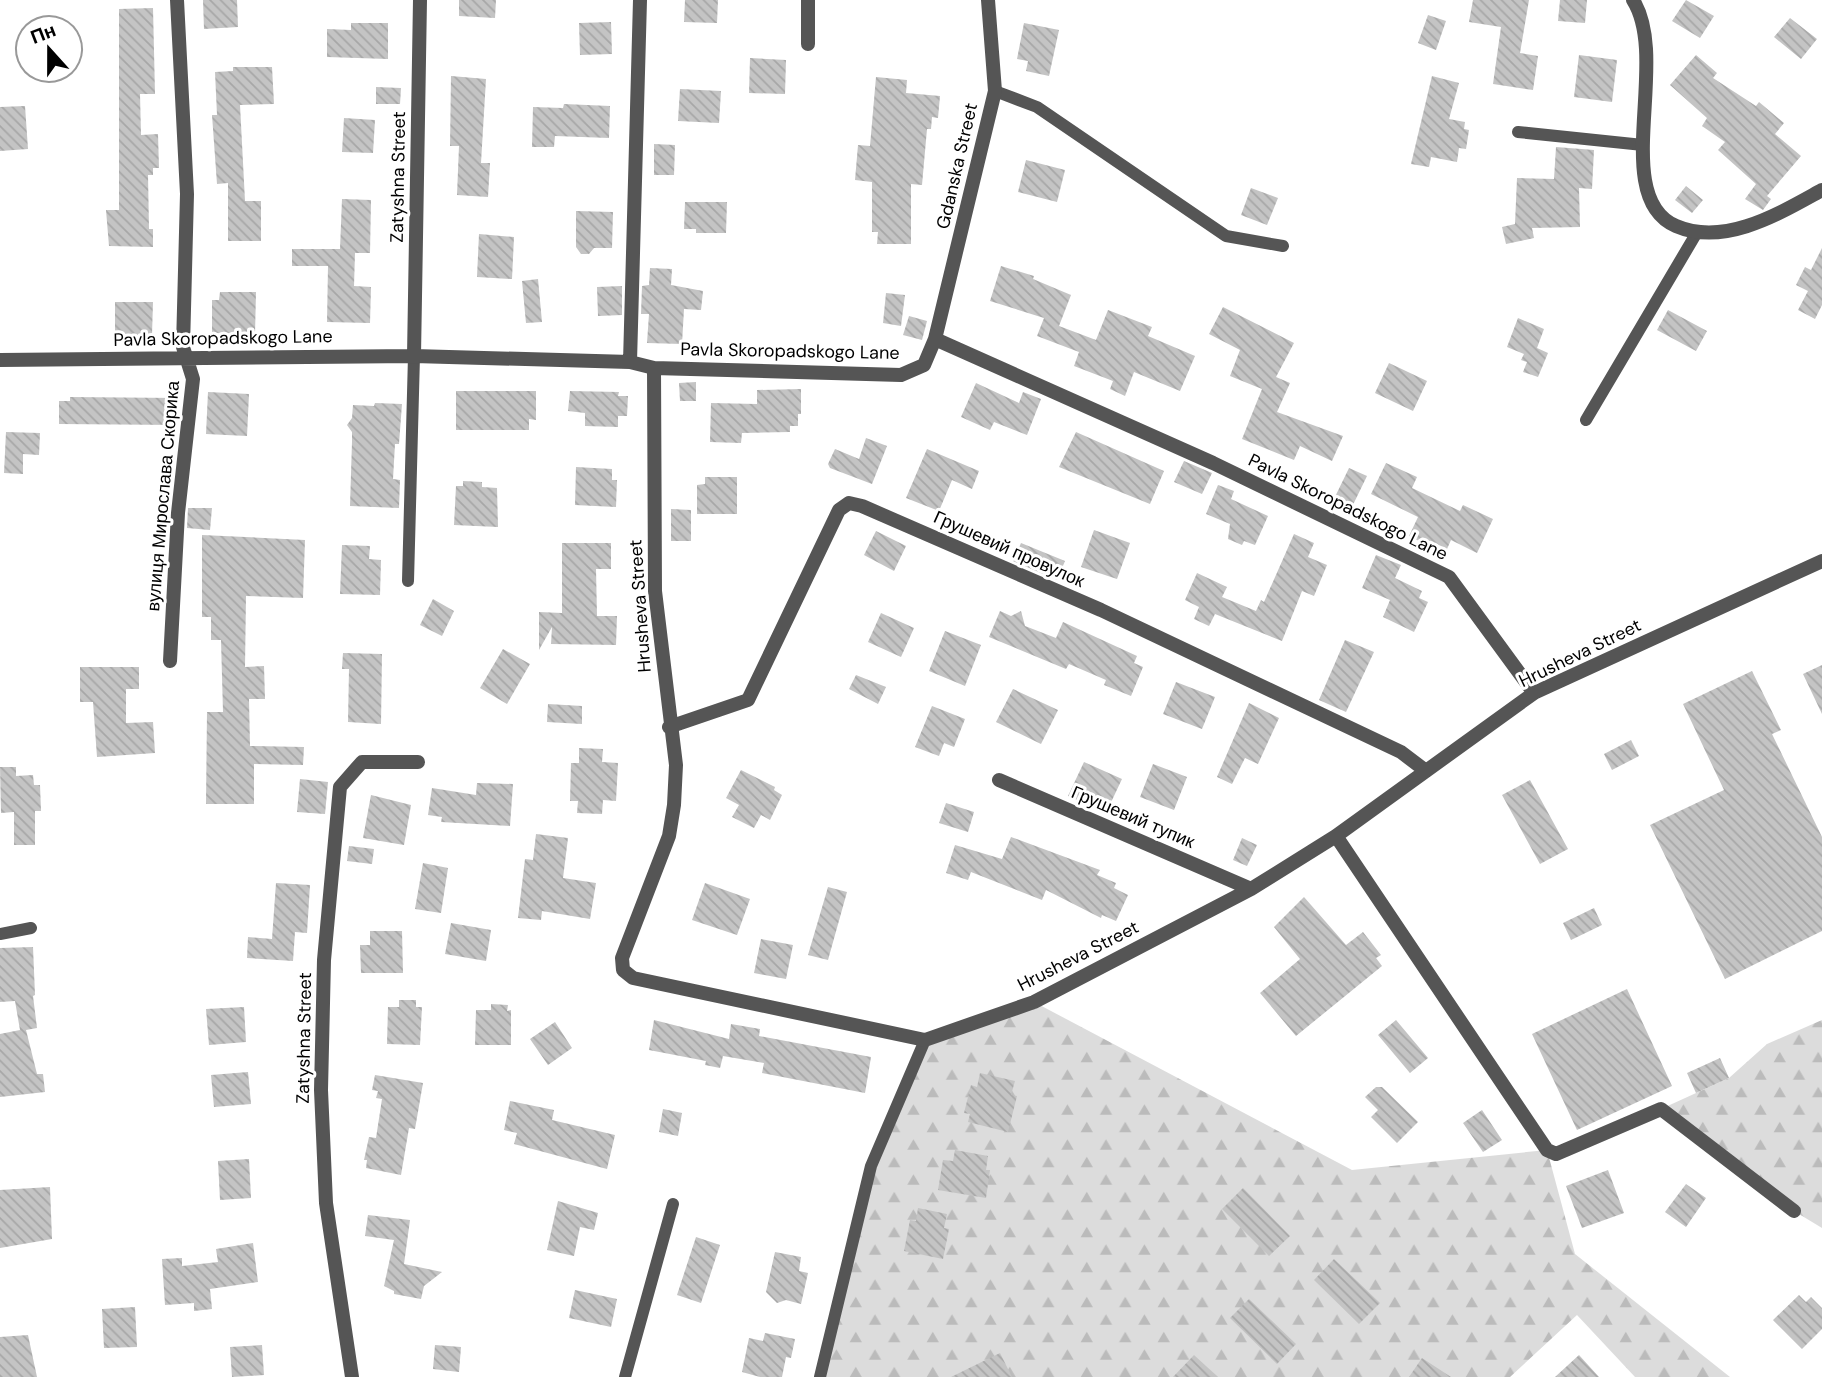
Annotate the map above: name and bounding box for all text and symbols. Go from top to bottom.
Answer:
north arrow [14,14,84,84]
text: Пн [27,17,59,50]
street label: Gdanska Street [931,101,983,231]
street label: Zatyshna Street [385,111,411,243]
street label: Pavla Skoropadskogo Lane [113,324,333,352]
street label: Pavla Skoropadskogo Lane [680,337,900,365]
street label: вулиця Мирослава Скорика [141,379,185,612]
street label: Pavla Skoropadskogo Lane [1244,448,1452,566]
street label: Грушевий провулок [930,505,1088,593]
street label: Hrusheva Street [623,539,657,673]
street label: Hrusheva Street [1515,613,1645,693]
street label: Грушевий тупик [1068,780,1198,854]
street label: Hrusheva Street [1013,915,1143,997]
street label: Zatyshna Street [291,972,317,1104]

